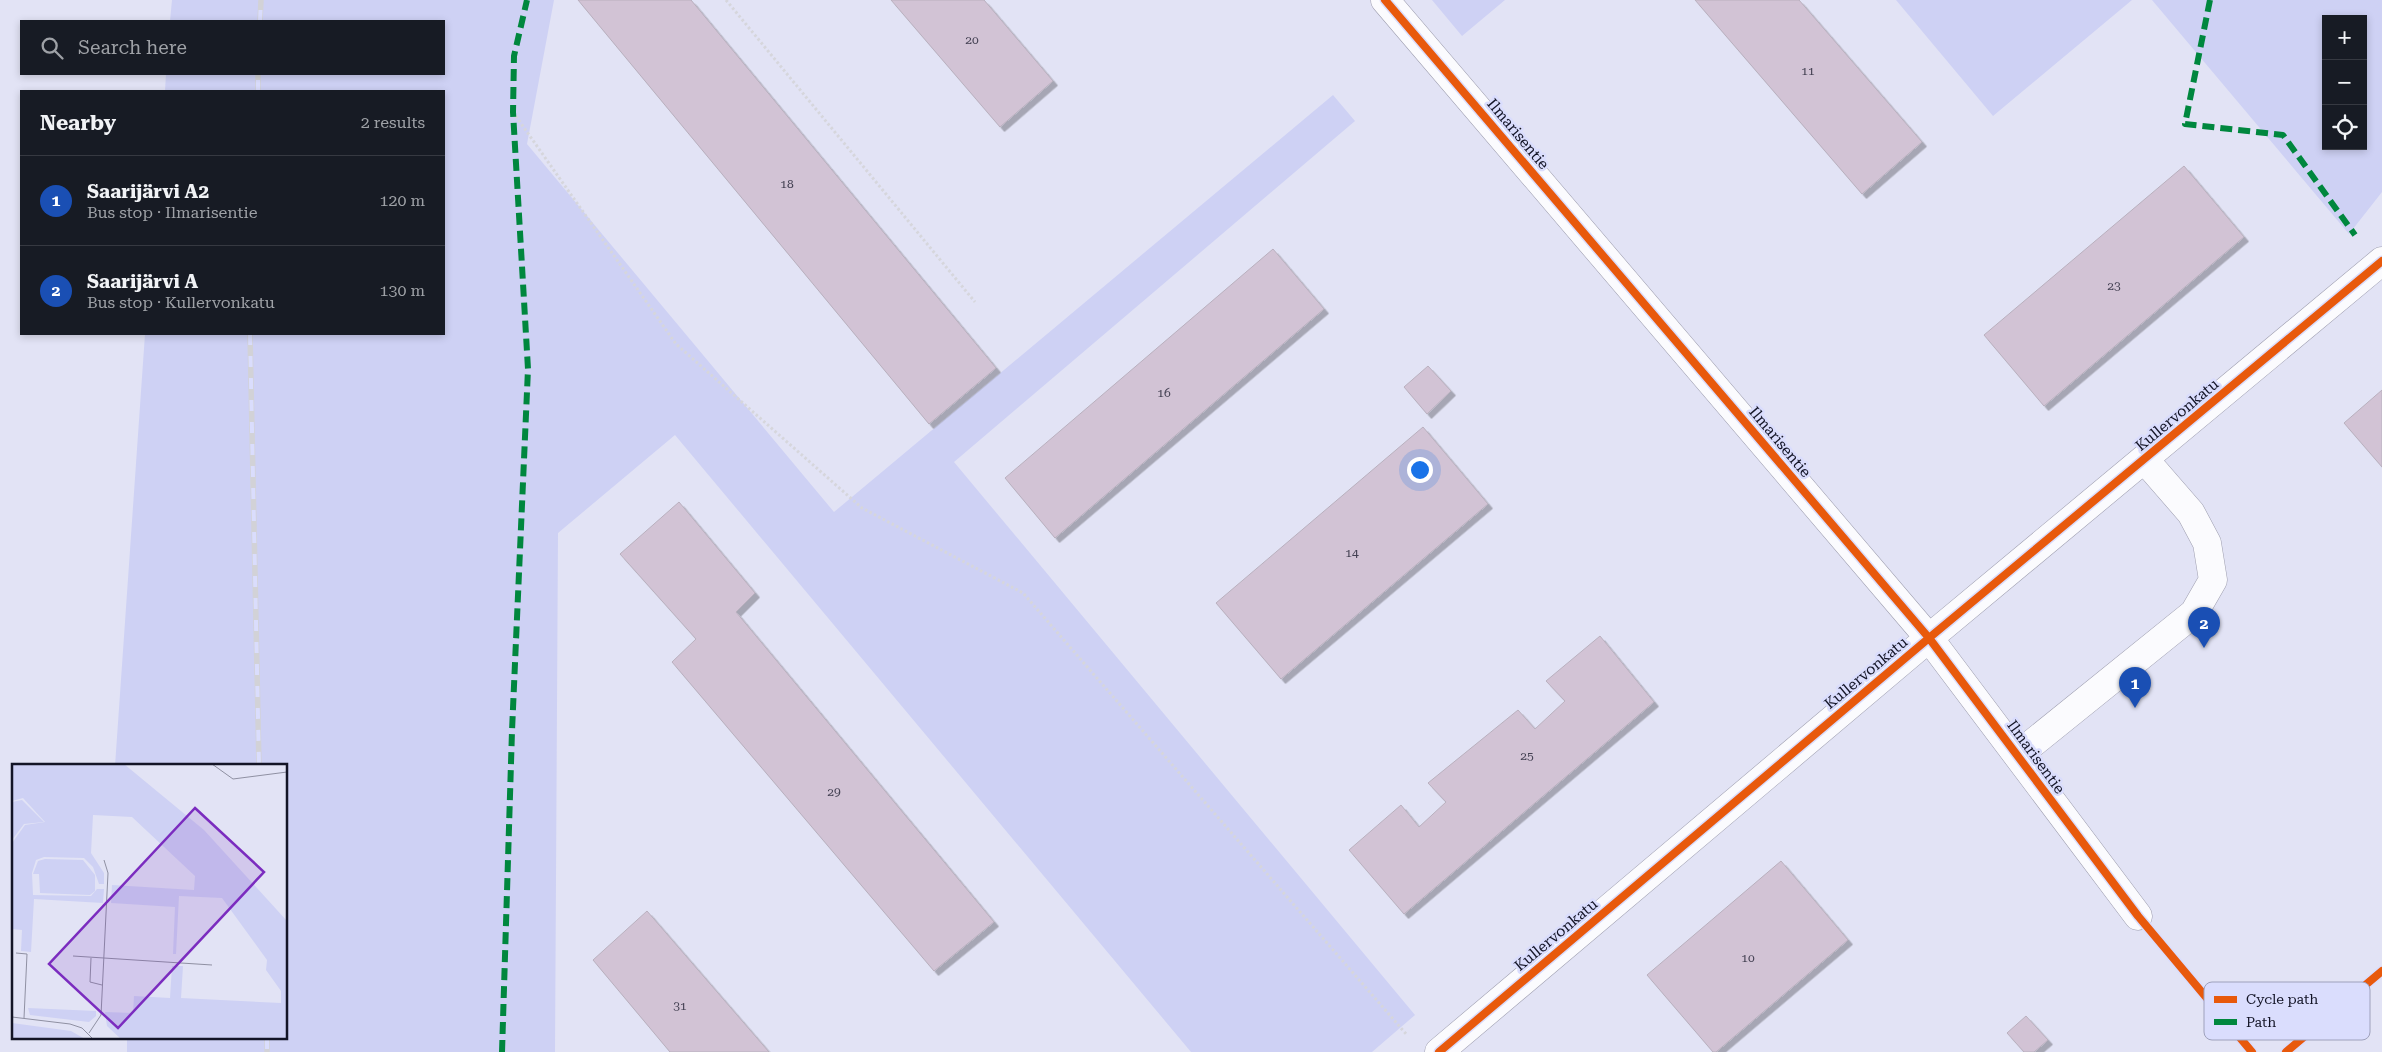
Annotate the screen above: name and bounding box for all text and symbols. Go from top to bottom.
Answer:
map controls [2322,15,2367,150]
button: + [2322,15,2367,60]
search box [20,20,445,75]
house number: 20 [965,33,979,47]
icon: search [38,34,66,62]
text: Search here [78,36,187,59]
button: − [2322,60,2367,105]
house number: 11 [1801,64,1815,78]
street label: Ilmarisentie [1483,95,1553,173]
button: locate [2322,105,2367,150]
text: Nearby [40,111,116,135]
text: 2 results [361,113,425,132]
house number: 18 [780,177,794,191]
text: Saarijärvi A2 [87,180,209,203]
text: 1 [52,191,60,210]
text: 120 m [379,191,425,210]
text: Bus stop · Ilmarisentie [87,203,257,222]
text: Saarijärvi A [87,270,198,293]
house number: 23 [2107,279,2121,293]
text: 2 [52,281,60,300]
text: 130 m [379,281,425,300]
text: Bus stop · Kullervonkatu [87,293,275,312]
street label: Kullervonkatu [2132,375,2223,455]
house number: 16 [1157,386,1171,400]
street label: Ilmarisentie [1745,403,1815,481]
your location [1407,457,1433,483]
house number: 14 [1345,546,1359,560]
pin: 2 [2188,607,2220,648]
street label: Kullervonkatu [1821,633,1912,713]
pin: 1 [2119,667,2151,708]
street label: Ilmarisentie [2003,717,2069,797]
house number: 25 [1520,749,1534,763]
inset map [12,764,288,1040]
house number: 29 [827,785,841,799]
street label: Kullervonkatu [1511,895,1602,975]
house number: 10 [1741,951,1755,965]
legend [2204,982,2370,1040]
text: Cycle path [2246,991,2318,1007]
house number: 31 [673,999,687,1013]
text: Path [2246,1014,2276,1030]

